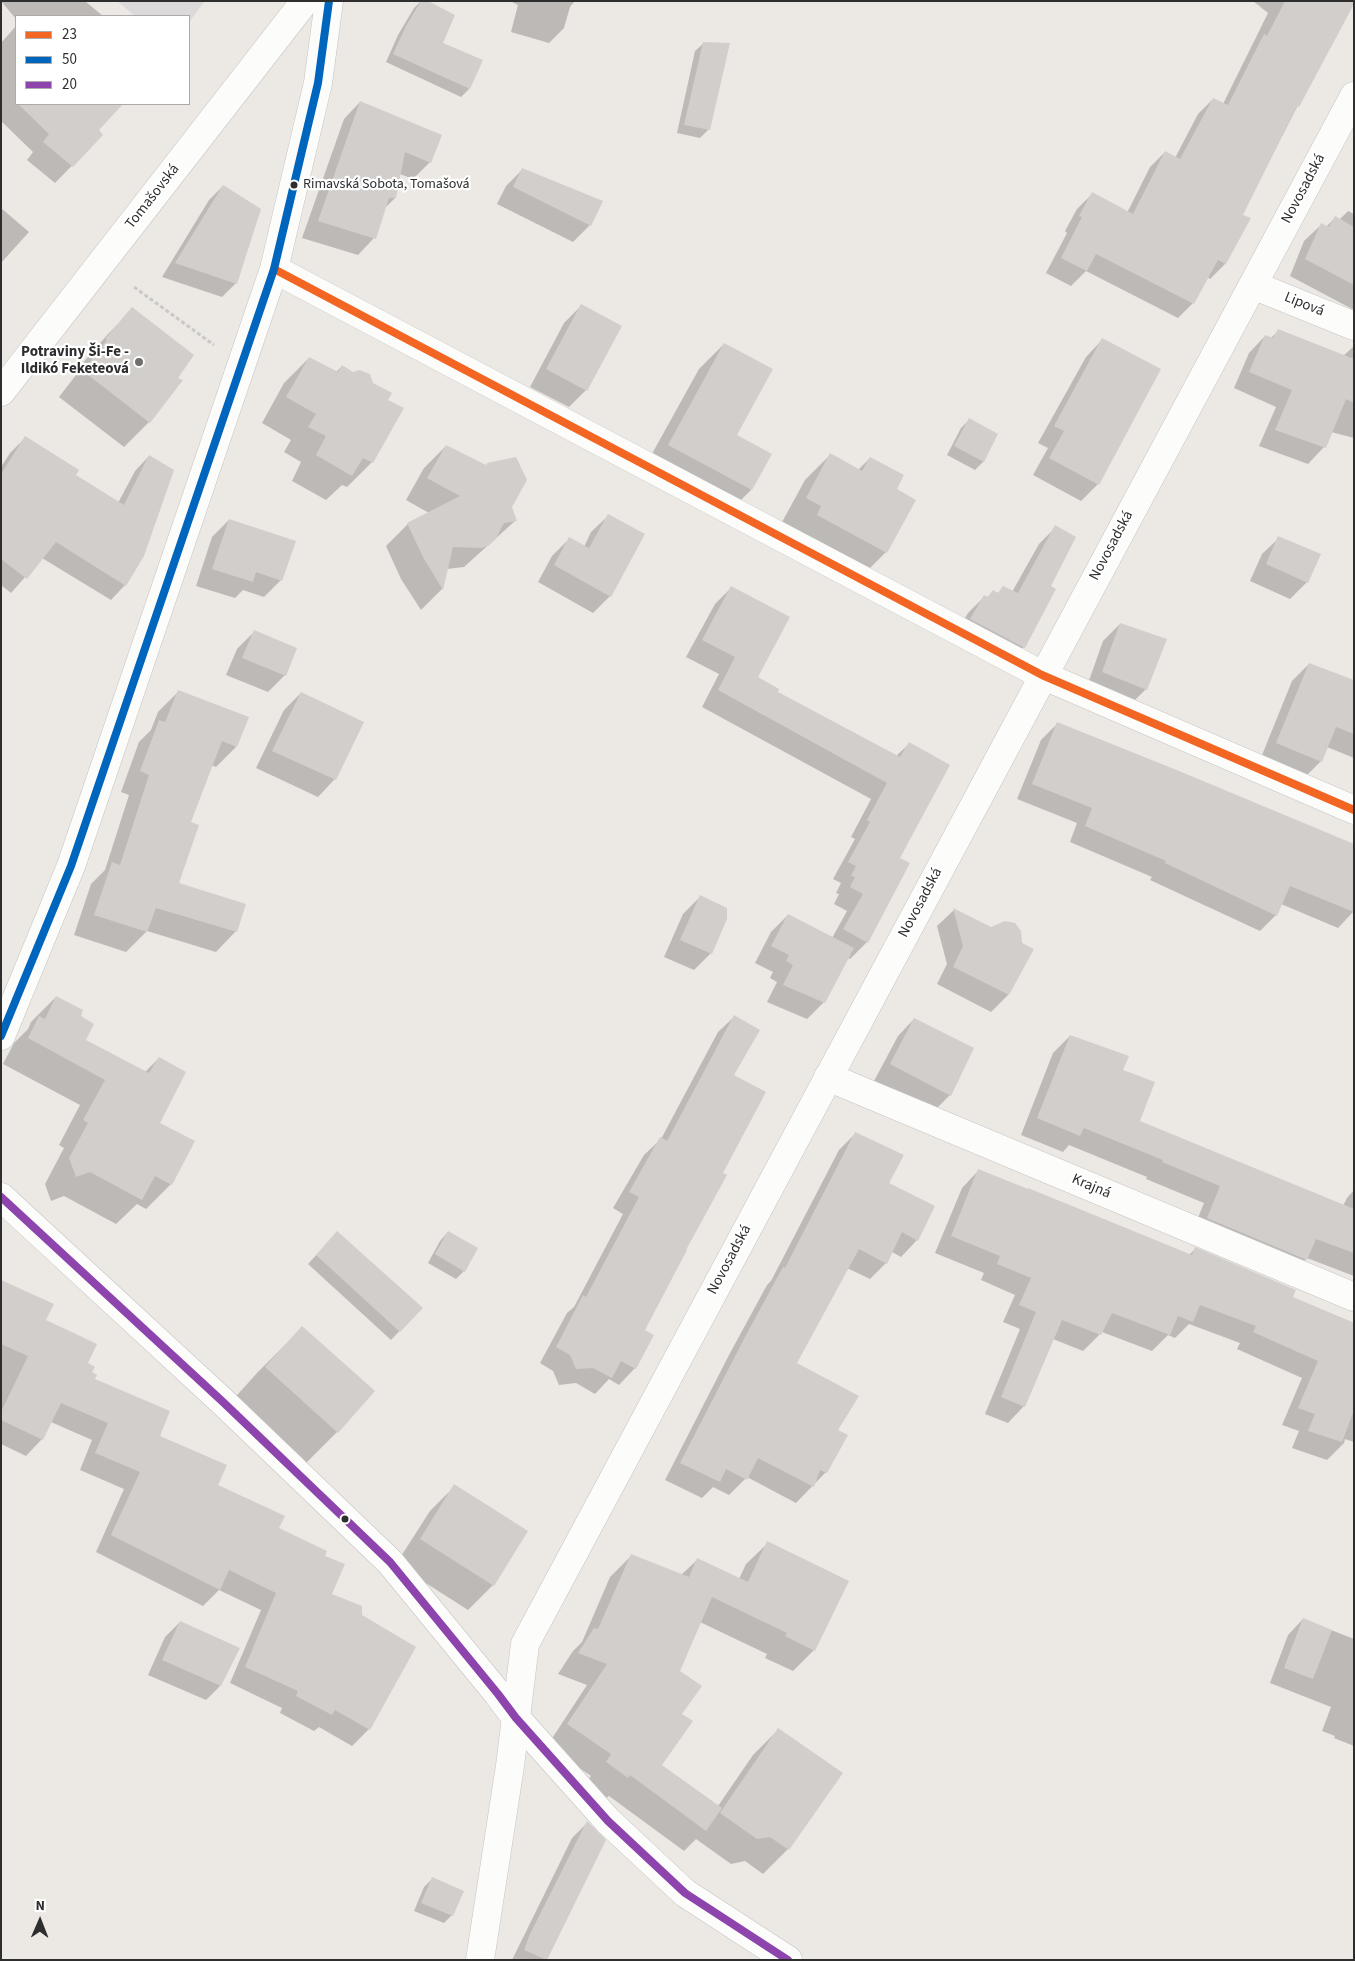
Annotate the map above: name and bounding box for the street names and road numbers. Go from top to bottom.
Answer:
street label: Novosadská [1278,151,1330,227]
street label: Tomašovská [122,161,184,233]
street label: Lipová [1281,289,1327,321]
street label: Novosadská [1086,508,1138,584]
street label: Novosadská [895,865,947,941]
street label: Krajná [1069,1171,1113,1203]
street label: Novosadská [704,1222,756,1298]

